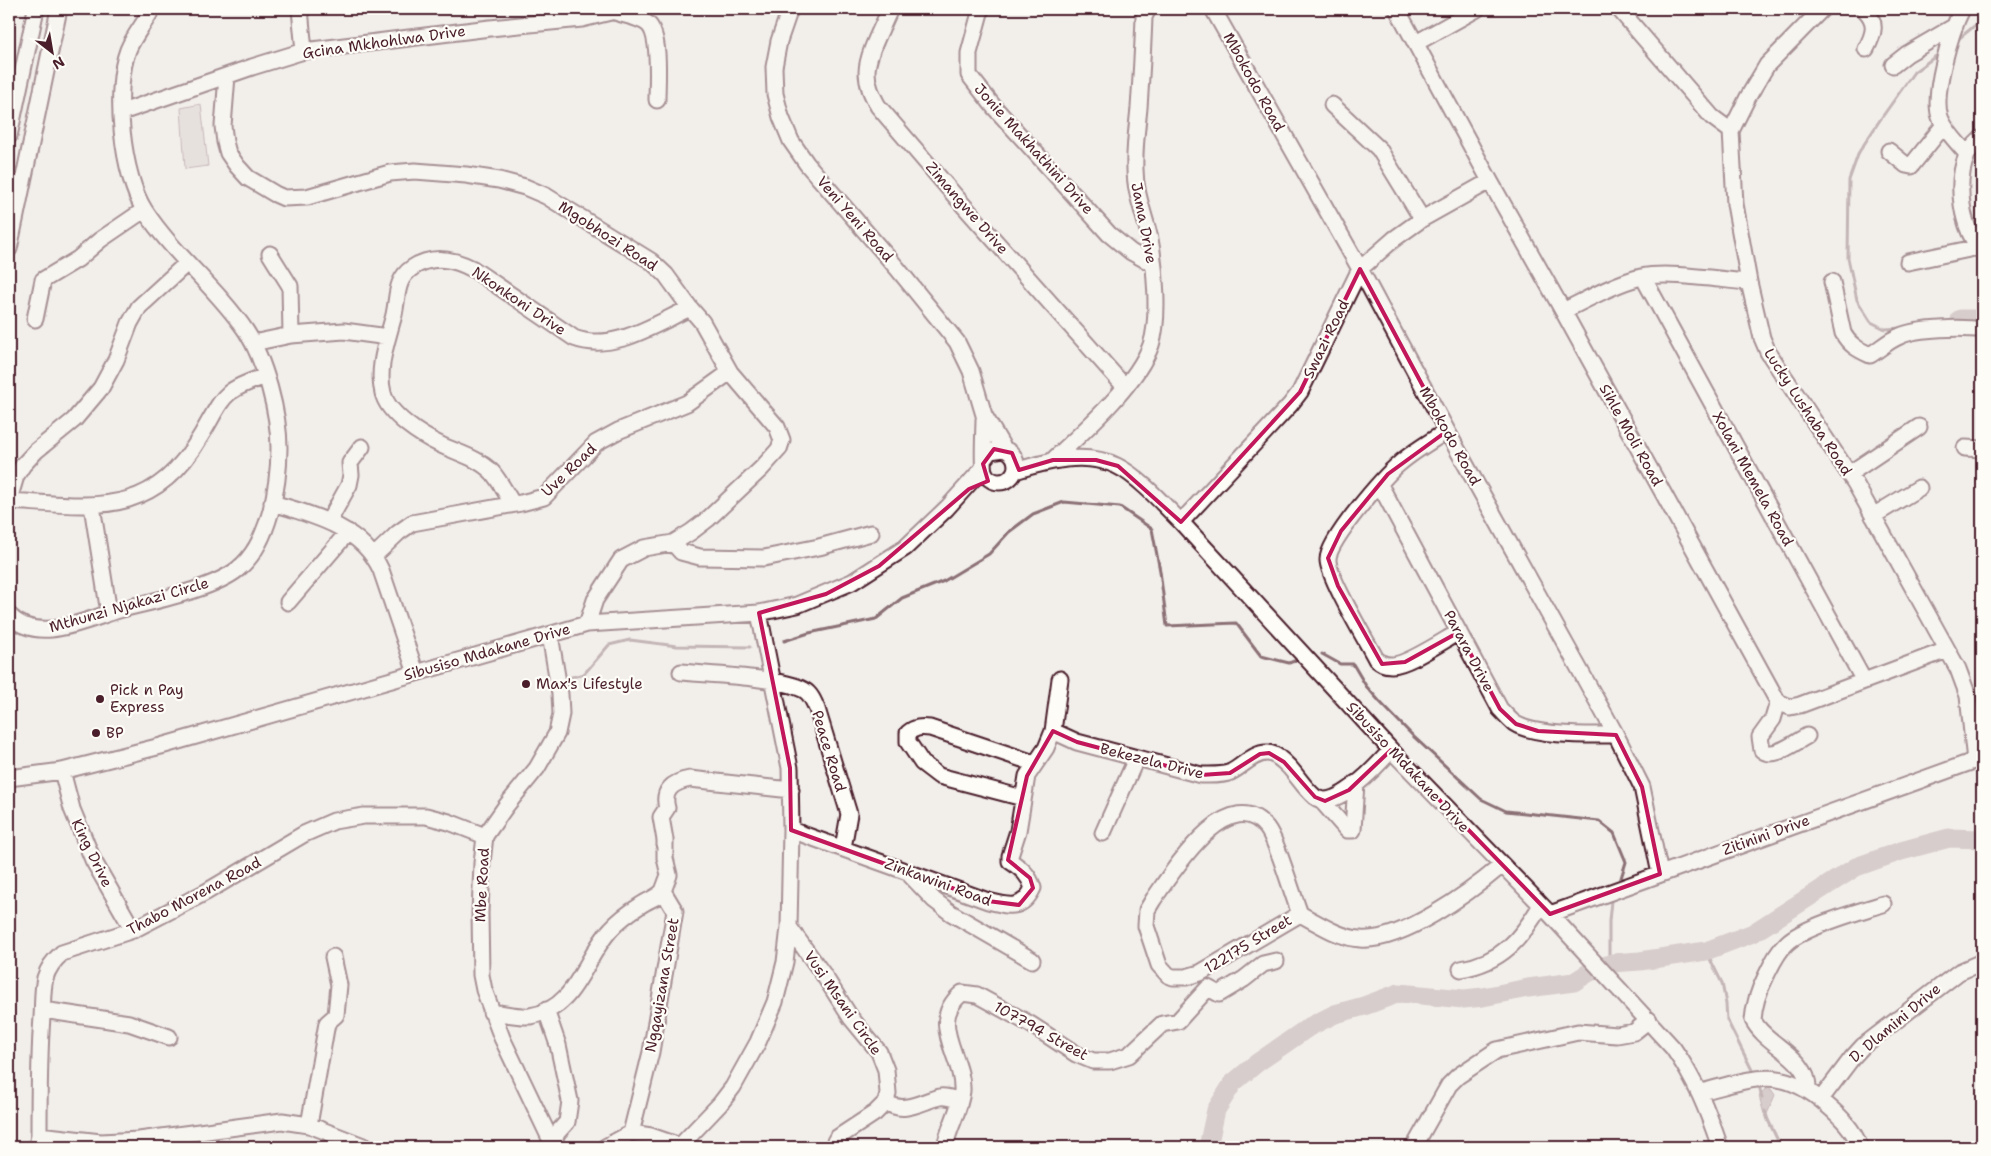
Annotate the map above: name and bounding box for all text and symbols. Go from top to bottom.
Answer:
street label: Gcina Mkhohlwa Drive [301,21,467,63]
north arrow [28,28,78,78]
street label: Mbokodo Road [1219,29,1290,136]
text: N [49,53,68,74]
street label: Jonie Makhathini Drive [970,79,1098,219]
street label: Zimangwe Drive [921,157,1013,259]
street label: Veni Yeni Road [812,172,898,267]
street label: Jama Drive [1126,181,1162,265]
street label: Mgobhozi Road [554,196,662,276]
street label: Nkonkoni Drive [468,262,570,340]
street label: Swazi Road [1298,296,1354,382]
street label: Lucky Lushaba Road [1759,344,1857,480]
street label: Sihle Moli Road [1595,380,1668,490]
street label: Mbokodo Road [1415,383,1486,490]
street label: Xolani Memela Road [1708,408,1799,550]
street label: Uve Road [537,438,601,501]
street label: Mthunzi Njakazi Circle [47,573,211,637]
street label: Parara Drive [1439,607,1499,695]
street label: Sibusiso Mdakane Drive [401,619,573,685]
place label: Max's Lifestyle [536,674,643,694]
marker: Max's Lifestyle [520,678,532,690]
place label: Pick n Pay Express [110,680,184,717]
marker: Pick n Pay Express [94,693,106,705]
street label: Sibusiso Mdakane Drive [1342,697,1474,837]
street label: Peace Road [807,708,851,795]
place label: BP [106,723,124,743]
marker: BP [90,727,102,739]
street label: Bekezela Drive [1098,738,1206,784]
street label: Zitinini Drive [1720,810,1812,860]
street label: King Drive [67,816,117,890]
street label: Mbe Road [470,847,494,923]
street label: Thabo Morena Road [123,852,265,940]
street label: Zinkawini Road [882,853,995,911]
street label: 122175 Street [1200,910,1296,978]
street label: Ngqayizana Street [640,916,684,1054]
street label: Vusi Msani Circle [799,947,887,1059]
street label: D. Dlamini Drive [1845,979,1945,1067]
street label: 107794 Street [990,997,1092,1065]

